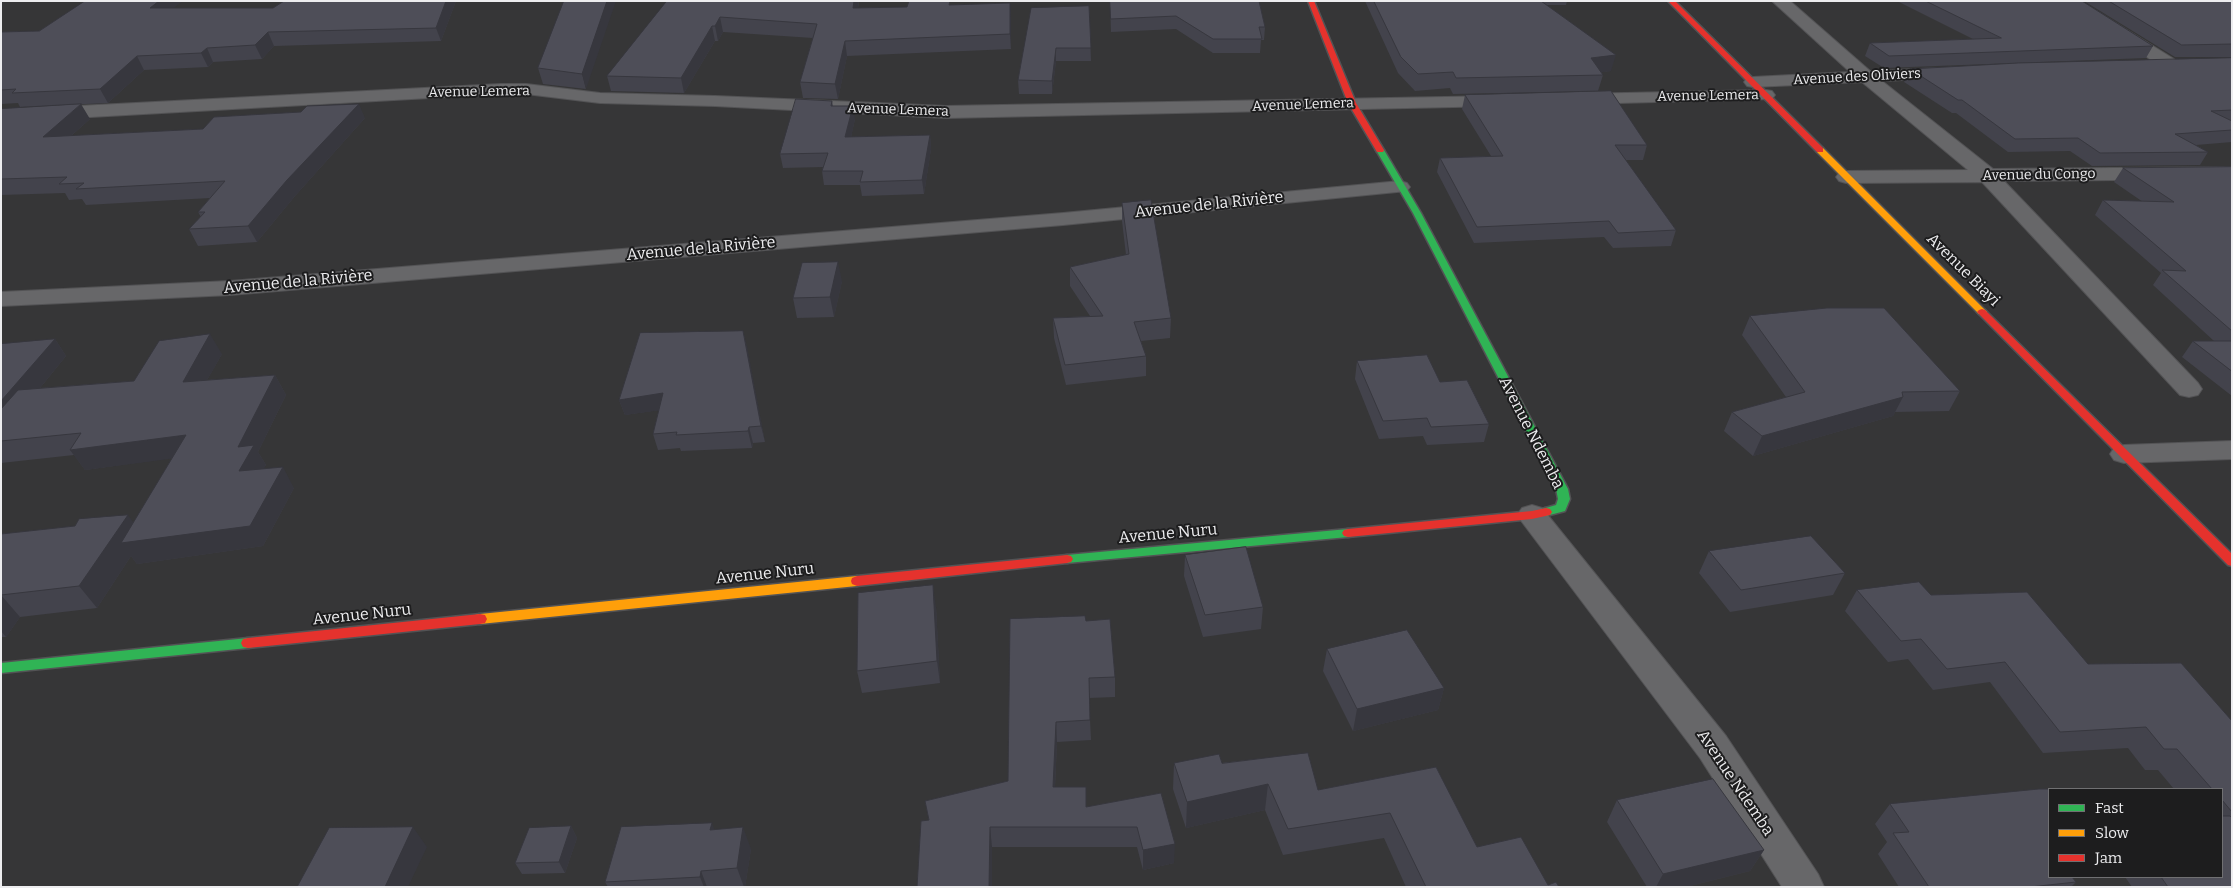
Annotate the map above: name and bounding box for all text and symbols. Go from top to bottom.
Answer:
street label: Avenue des Oliviers [1793,65,1921,89]
street label: Avenue Lemera [428,83,530,101]
street label: Avenue Lemera [1657,87,1759,105]
street label: Avenue Lemera [1252,95,1354,115]
street label: Avenue Lemera [847,100,949,120]
street label: Avenue du Congo [1982,166,2096,184]
street label: Avenue de la Rivière [1134,188,1284,222]
street label: Avenue Biayi [1922,229,2004,311]
street label: Avenue de la Rivière [626,233,776,265]
street label: Avenue de la Rivière [223,266,373,298]
street label: Avenue Ndemba [1494,374,1568,492]
street label: Avenue Nuru [1118,520,1218,548]
street label: Avenue Nuru [715,559,815,589]
street label: Avenue Nuru [312,600,412,630]
street label: Avenue Ndemba [1693,726,1777,840]
legend [2048,788,2223,878]
text: Fast [2095,799,2124,817]
text: Slow [2095,824,2129,842]
text: Jam [2095,849,2122,867]

